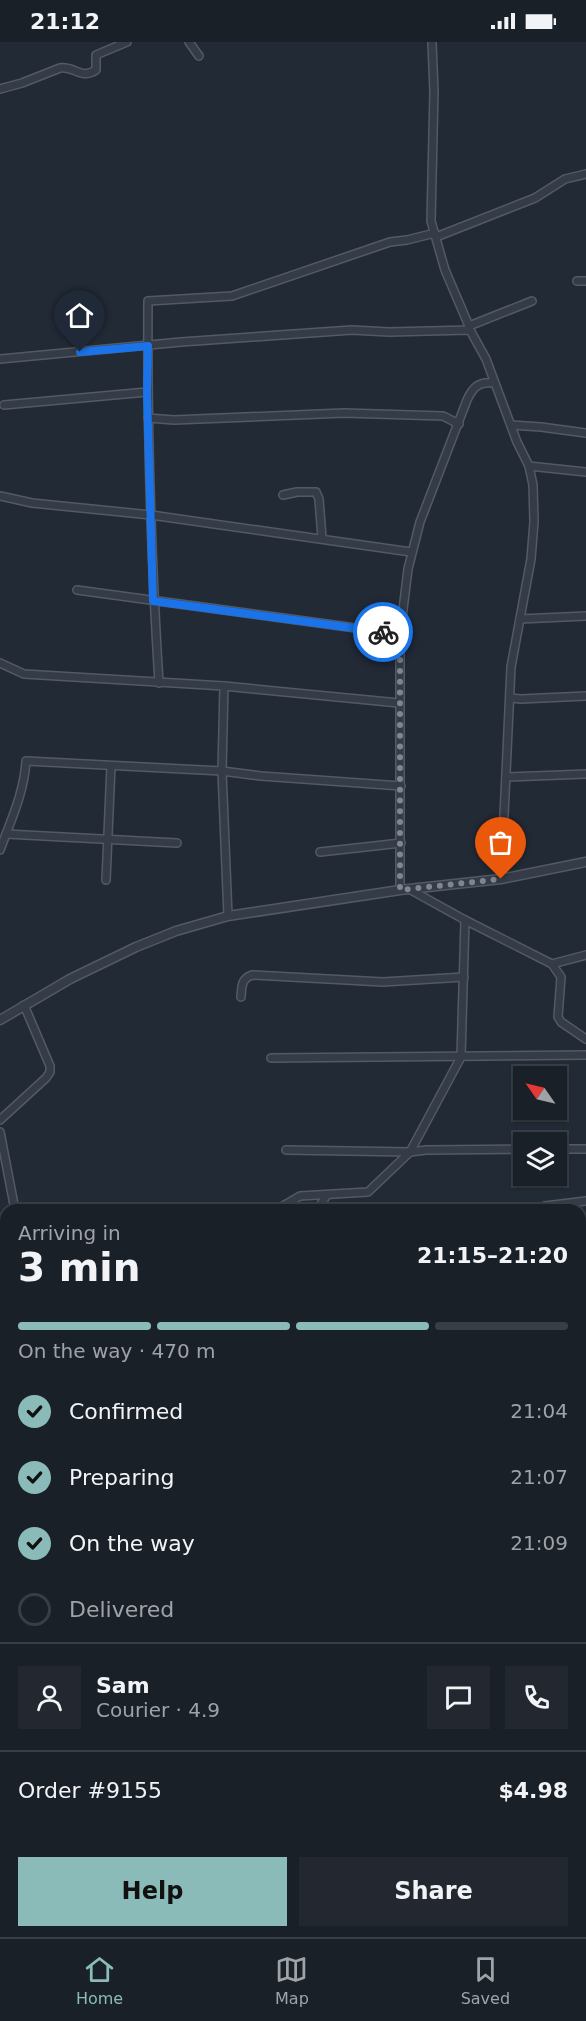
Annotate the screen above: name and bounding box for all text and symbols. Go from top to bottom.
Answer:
text: 21:12 [30,9,100,34]
pin [54,290,105,352]
icon: home [63,299,96,332]
courier [353,602,413,662]
icon: bike [367,616,400,649]
pin [475,817,526,879]
icon: bag [484,826,517,859]
north arrow [513,1066,567,1120]
map controls [513,1066,567,1186]
button: layers [513,1132,567,1186]
text: Arriving in [18,1221,121,1245]
text: 21:15–21:20 [417,1243,568,1268]
text: 3 min [18,1245,140,1290]
text: On the way · 470 m [18,1339,216,1363]
icon: check [18,1395,51,1428]
text: Confirmed [69,1399,183,1424]
text: 21:04 [510,1399,568,1423]
icon: check [18,1461,51,1494]
text: Preparing [69,1465,175,1490]
text: 21:07 [510,1465,568,1489]
icon: check [18,1527,51,1560]
text: On the way [69,1531,195,1556]
text: 21:09 [510,1531,568,1555]
text: Delivered [69,1597,174,1622]
button: person [18,1666,81,1729]
button: chat [427,1666,490,1729]
button: phone [505,1666,568,1729]
text: Sam [96,1673,150,1698]
text: Courier · 4.9 [96,1698,220,1722]
text: Order #9155 [18,1778,162,1803]
text: $4.98 [498,1778,568,1803]
button: Help [18,1857,287,1926]
button: Share [299,1857,568,1926]
tab: Home [76,1953,123,2008]
tab: Map [275,1953,309,2008]
tab: Saved [461,1953,510,2008]

